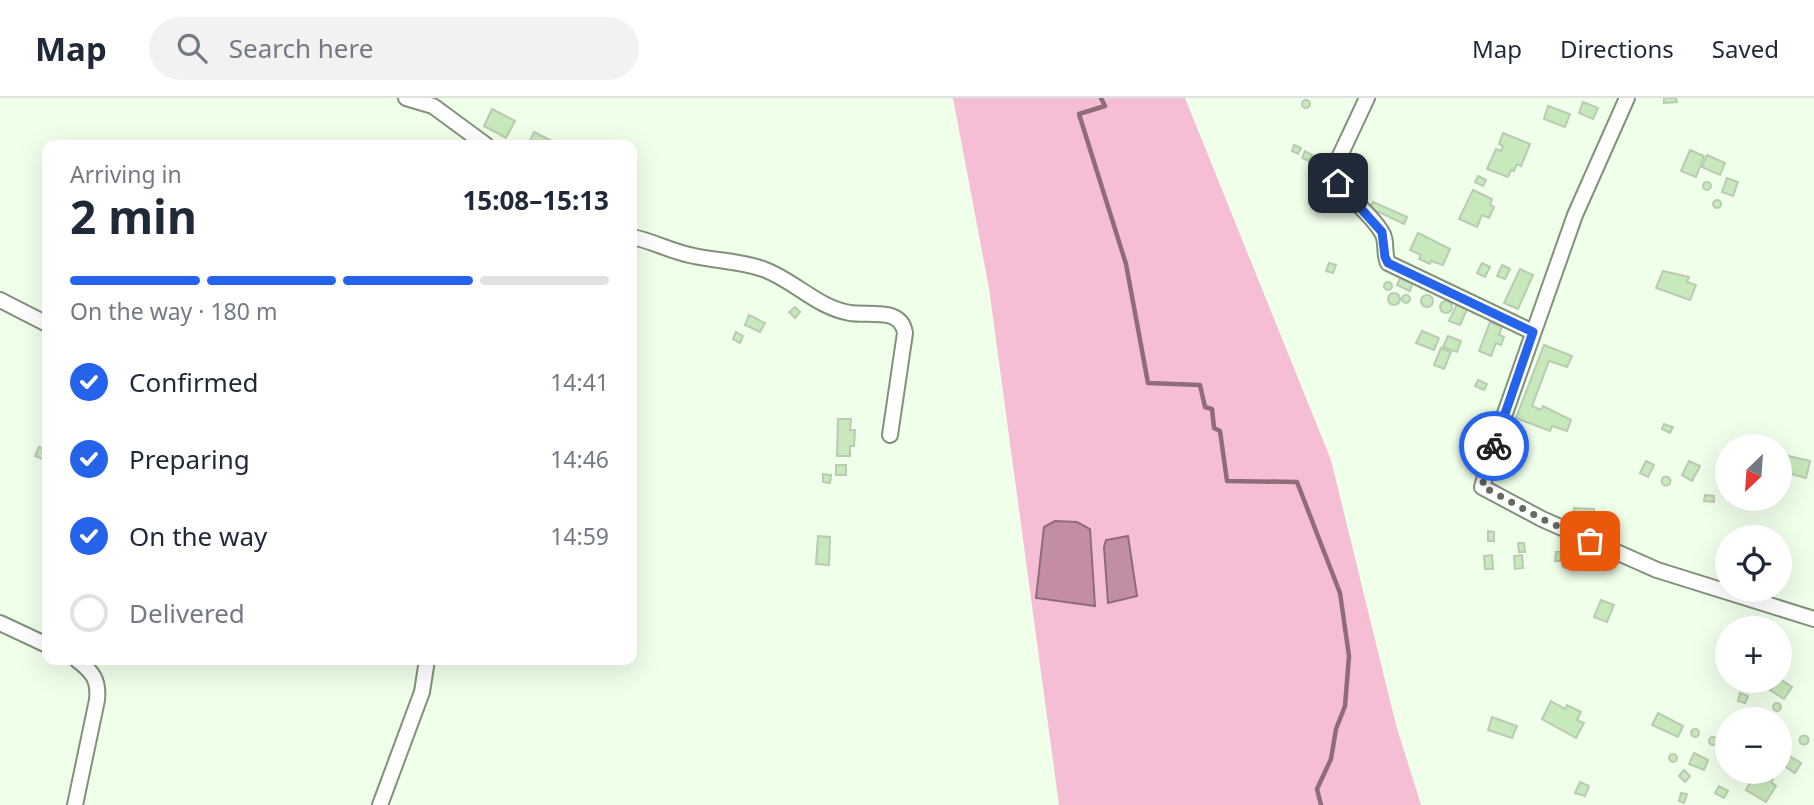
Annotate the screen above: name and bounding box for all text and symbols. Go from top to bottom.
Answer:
search box [149,17,639,80]
text: Map [35,26,107,71]
icon: search [173,29,211,67]
text: Search here [229,30,373,66]
text: Map [1472,32,1522,65]
text: Directions [1560,32,1674,65]
text: Saved [1712,32,1779,65]
pin [1308,153,1368,213]
text: Arriving in [70,158,182,190]
icon: home [1319,164,1357,202]
text: 15:08–15:13 [462,182,609,218]
text: 2 min [70,185,197,247]
text: On the way · 180 m [70,295,277,327]
icon: check [70,363,108,401]
text: Confirmed [129,364,259,400]
text: 14:41 [550,366,609,398]
courier [1459,411,1529,481]
icon: bike [1475,427,1513,465]
north arrow [1715,434,1792,511]
map controls [1715,434,1792,784]
icon: check [70,440,108,478]
text: Preparing [129,441,250,477]
text: 14:46 [550,443,609,475]
pin [1560,511,1620,571]
icon: check [70,517,108,555]
text: On the way [129,518,267,554]
text: 14:59 [550,520,609,552]
icon: bag [1571,522,1609,560]
button: locate [1715,525,1792,602]
text: Delivered [129,595,245,631]
button: + [1715,616,1792,693]
button: − [1715,707,1792,784]

